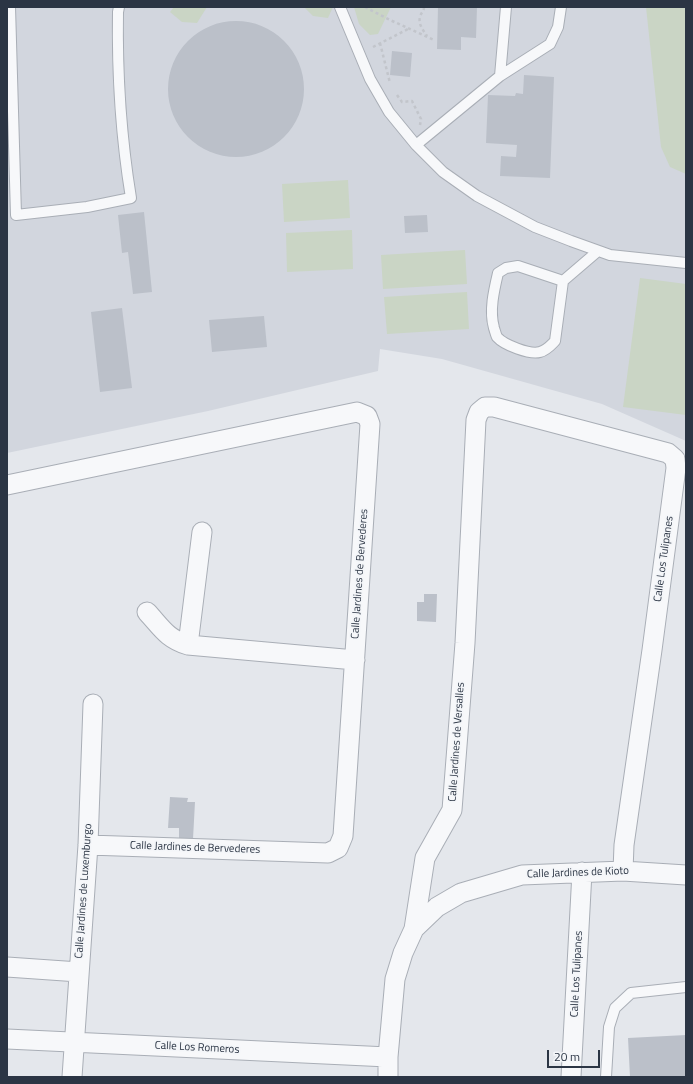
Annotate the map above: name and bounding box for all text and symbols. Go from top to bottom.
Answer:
street label: Calle Jardines de Bervederes [349,508,371,640]
street label: Calle Los Tulipanes [651,515,677,603]
street label: Calle Jardines de Versalles [446,682,468,802]
street label: Calle Jardines de Luxemburgo [73,823,95,959]
street label: Calle Jardines de Bervederes [130,839,260,857]
street label: Calle Jardines de Kioto [527,865,629,881]
street label: Calle Los Tulipanes [568,930,586,1018]
street label: Calle Los Romeros [154,1039,240,1057]
scale bar [549,1042,602,1068]
text: 20 m [554,1047,580,1066]

